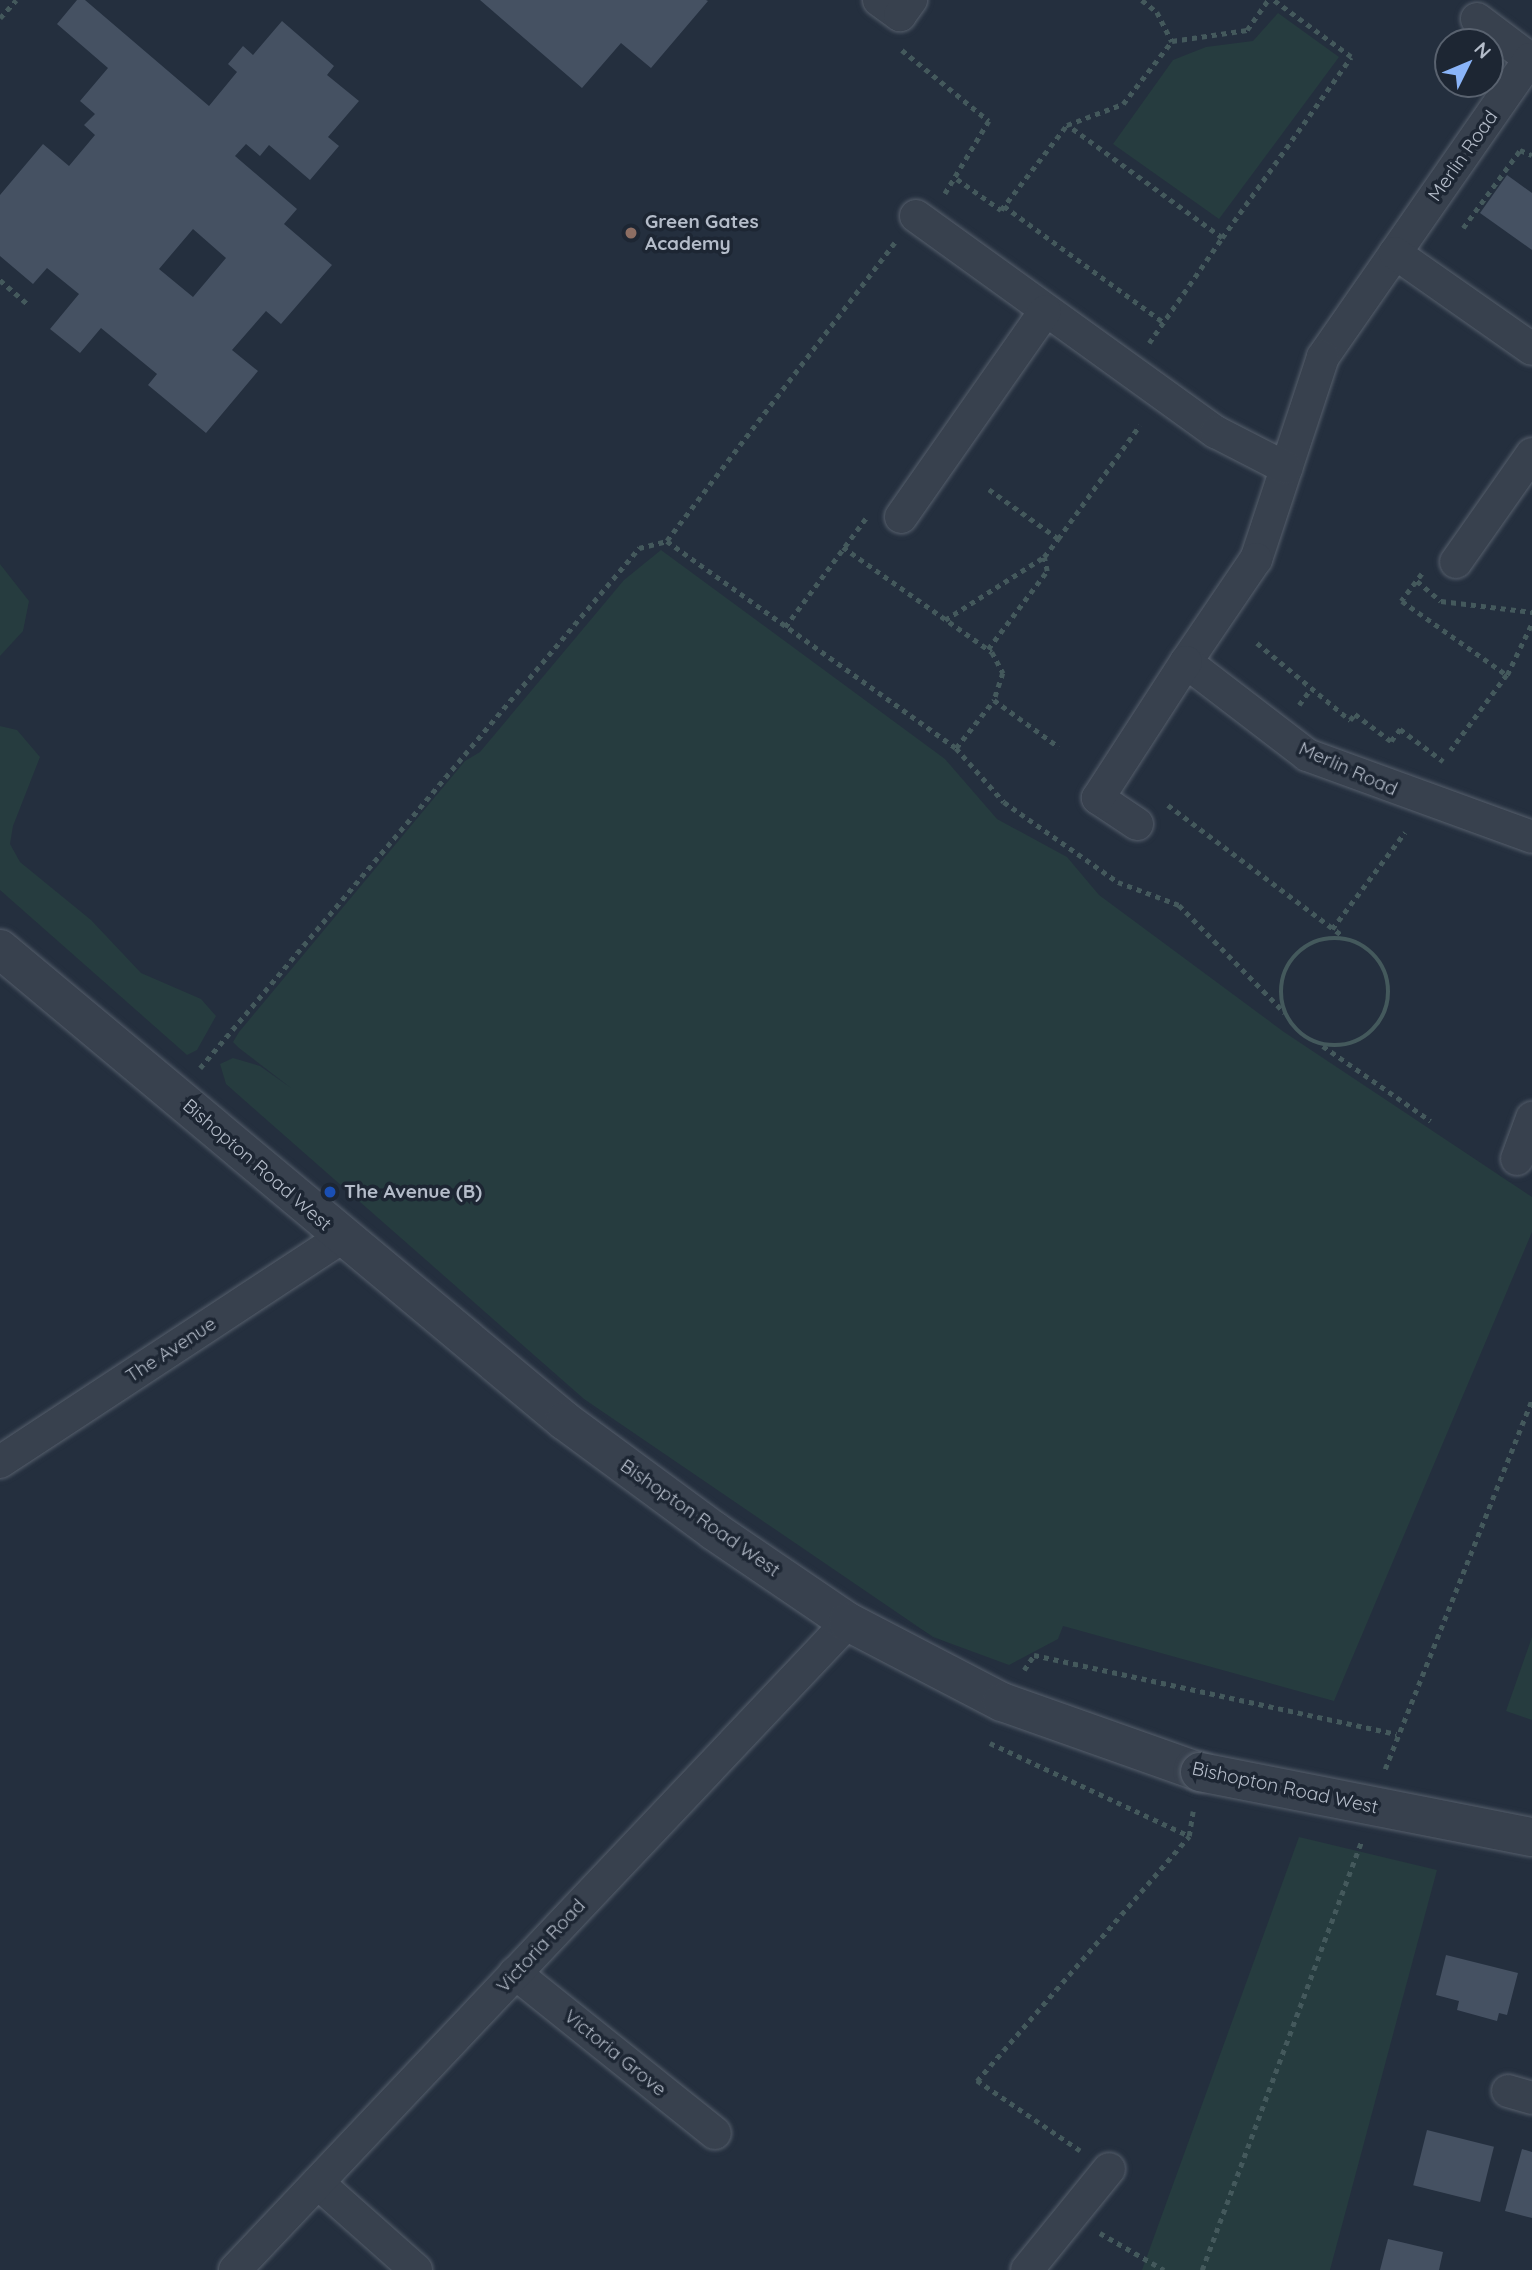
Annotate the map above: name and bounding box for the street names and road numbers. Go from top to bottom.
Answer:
street label: Merlin Road [1423,106,1503,206]
street label: Merlin Road [1295,737,1401,801]
street label: Bishopton Road West [178,1094,336,1236]
street label: The Avenue [122,1312,220,1388]
street label: Bishopton Road West [616,1454,784,1582]
street label: Bishopton Road West [1190,1757,1380,1819]
street label: Victoria Road [492,1894,590,1998]
street label: Victoria Grove [559,2005,671,2101]

